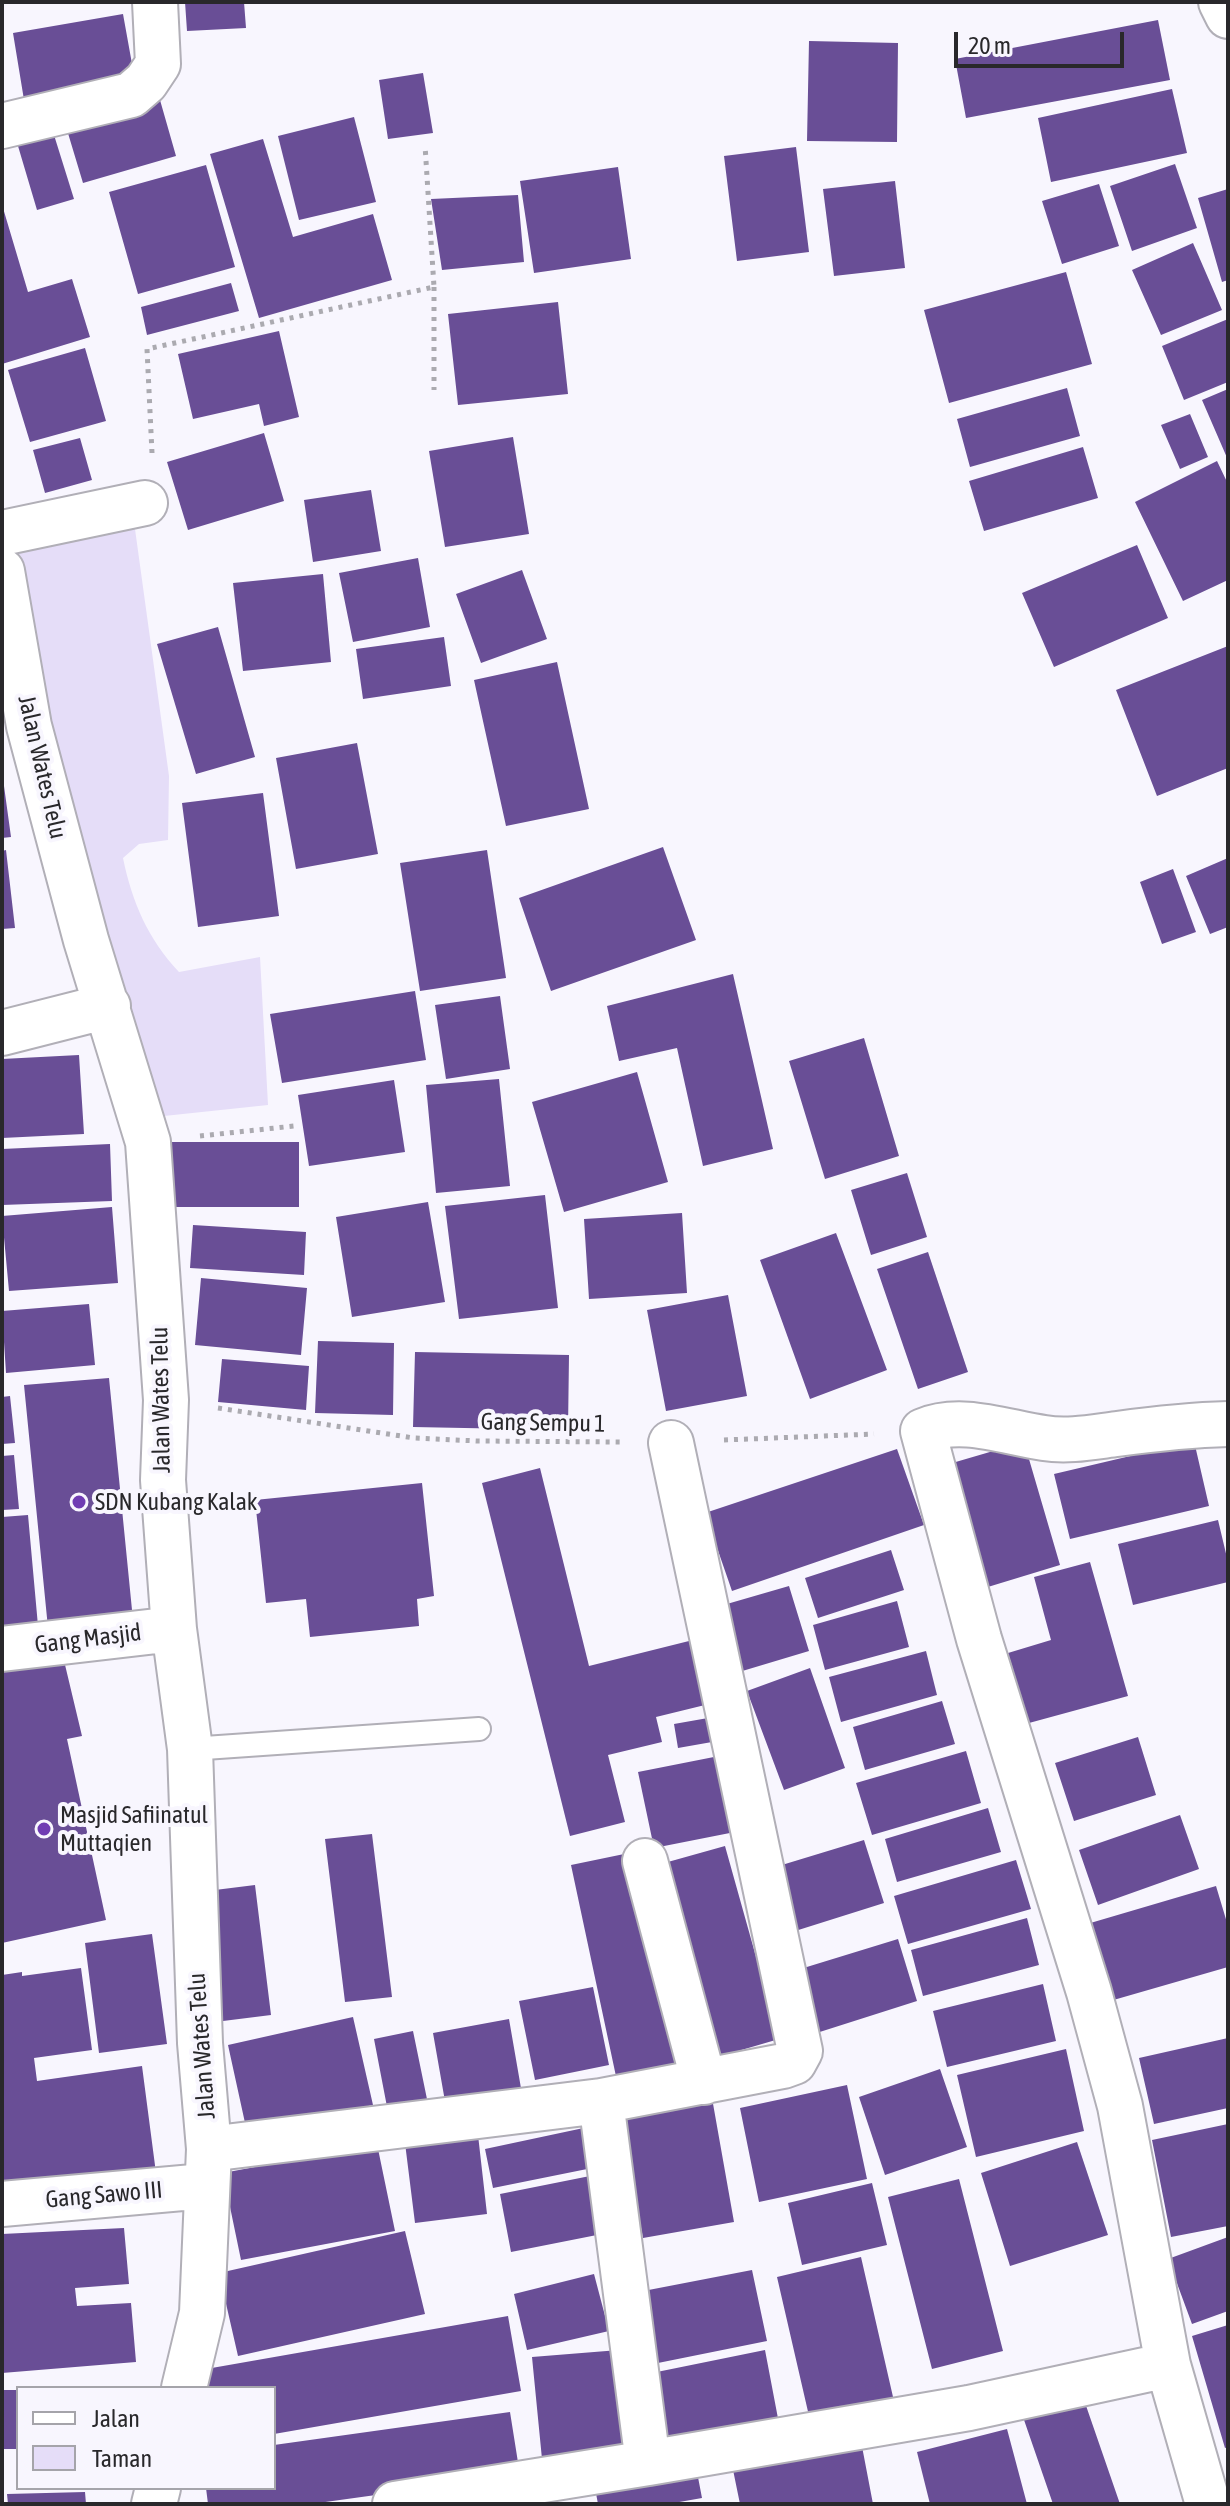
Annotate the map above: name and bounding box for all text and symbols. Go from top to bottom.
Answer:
scale bar [958,16,1128,66]
text: 20 m [968,32,1011,59]
street label: Jalan Wates Telu [12,692,72,842]
street label: Jalan Wates Telu [145,1327,177,1473]
street label: Gang Sempu 1 [480,1408,606,1438]
place label: SDN Kubang Kalak [95,1488,257,1516]
marker: SDN Kubang Kalak [70,1493,88,1511]
street label: Gang Masjid [33,1618,143,1660]
place label: Masjid Safiinatul Muttaqien [60,1801,208,1857]
marker: Masjid Safiinatul Muttaqien [35,1820,53,1838]
street label: Jalan Wates Telu [183,1972,221,2120]
street label: Gang Sawo III [44,2176,164,2214]
legend [16,2386,276,2490]
text: Jalan [92,2405,140,2432]
text: Taman [92,2445,152,2472]

